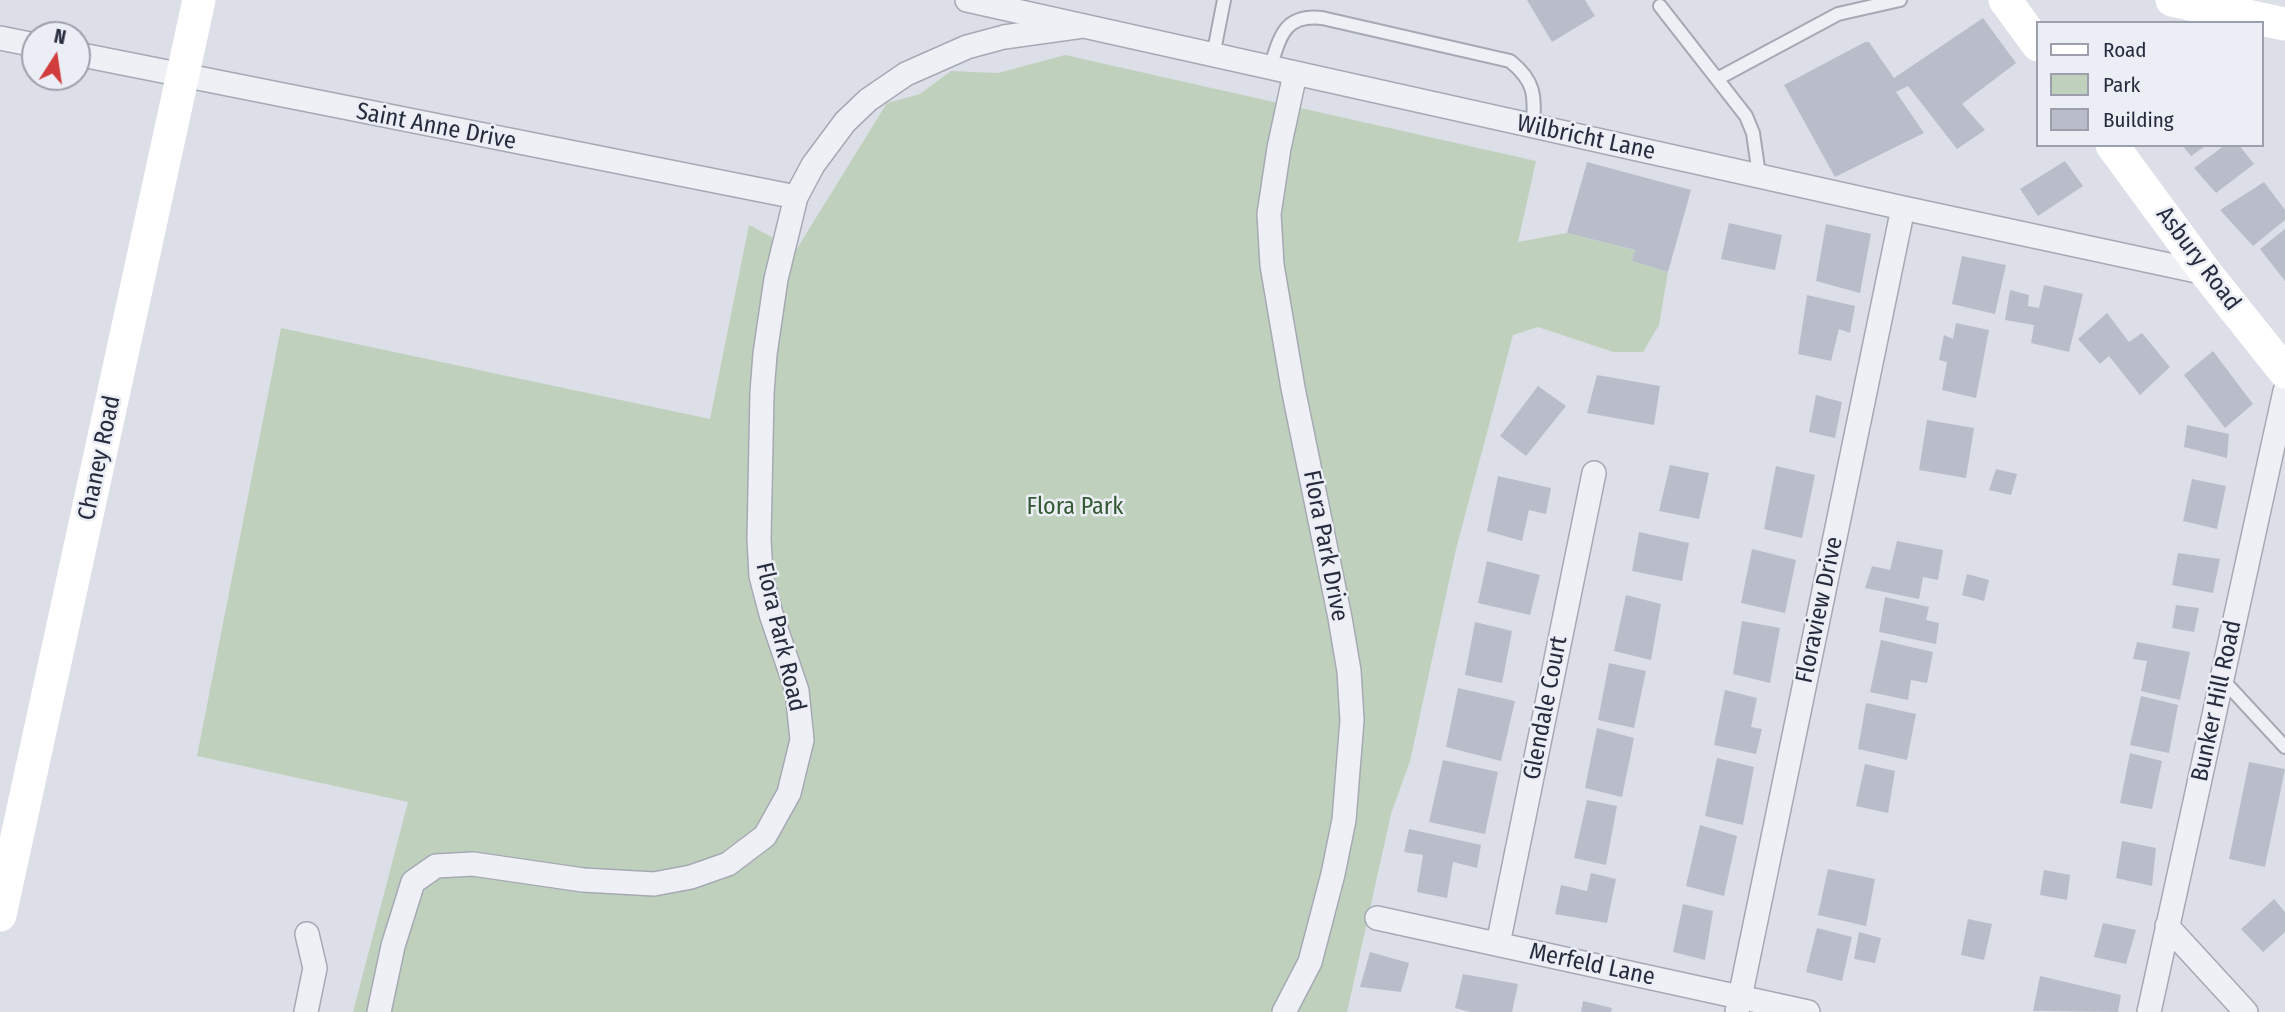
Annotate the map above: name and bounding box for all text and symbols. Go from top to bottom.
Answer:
north arrow [21,21,91,91]
legend [2036,21,2264,147]
text: N [52,24,68,49]
text: Road [2103,37,2147,63]
text: Park [2103,72,2140,98]
street label: Saint Anne Drive [354,97,518,157]
text: Building [2103,107,2174,133]
street label: Wilbricht Lane [1514,109,1658,167]
street label: Asbury Road [2150,201,2246,317]
street label: Chaney Road [73,393,127,523]
street label: Flora Park Drive [1296,468,1354,624]
park label: Flora Park [1027,493,1123,521]
street label: Floraview Drive [1790,534,1850,686]
street label: Flora Park Road [749,560,811,714]
street label: Bunker Hill Road [2186,618,2248,784]
street label: Glendale Court [1518,634,1574,782]
street label: Merfeld Lane [1527,938,1657,992]

